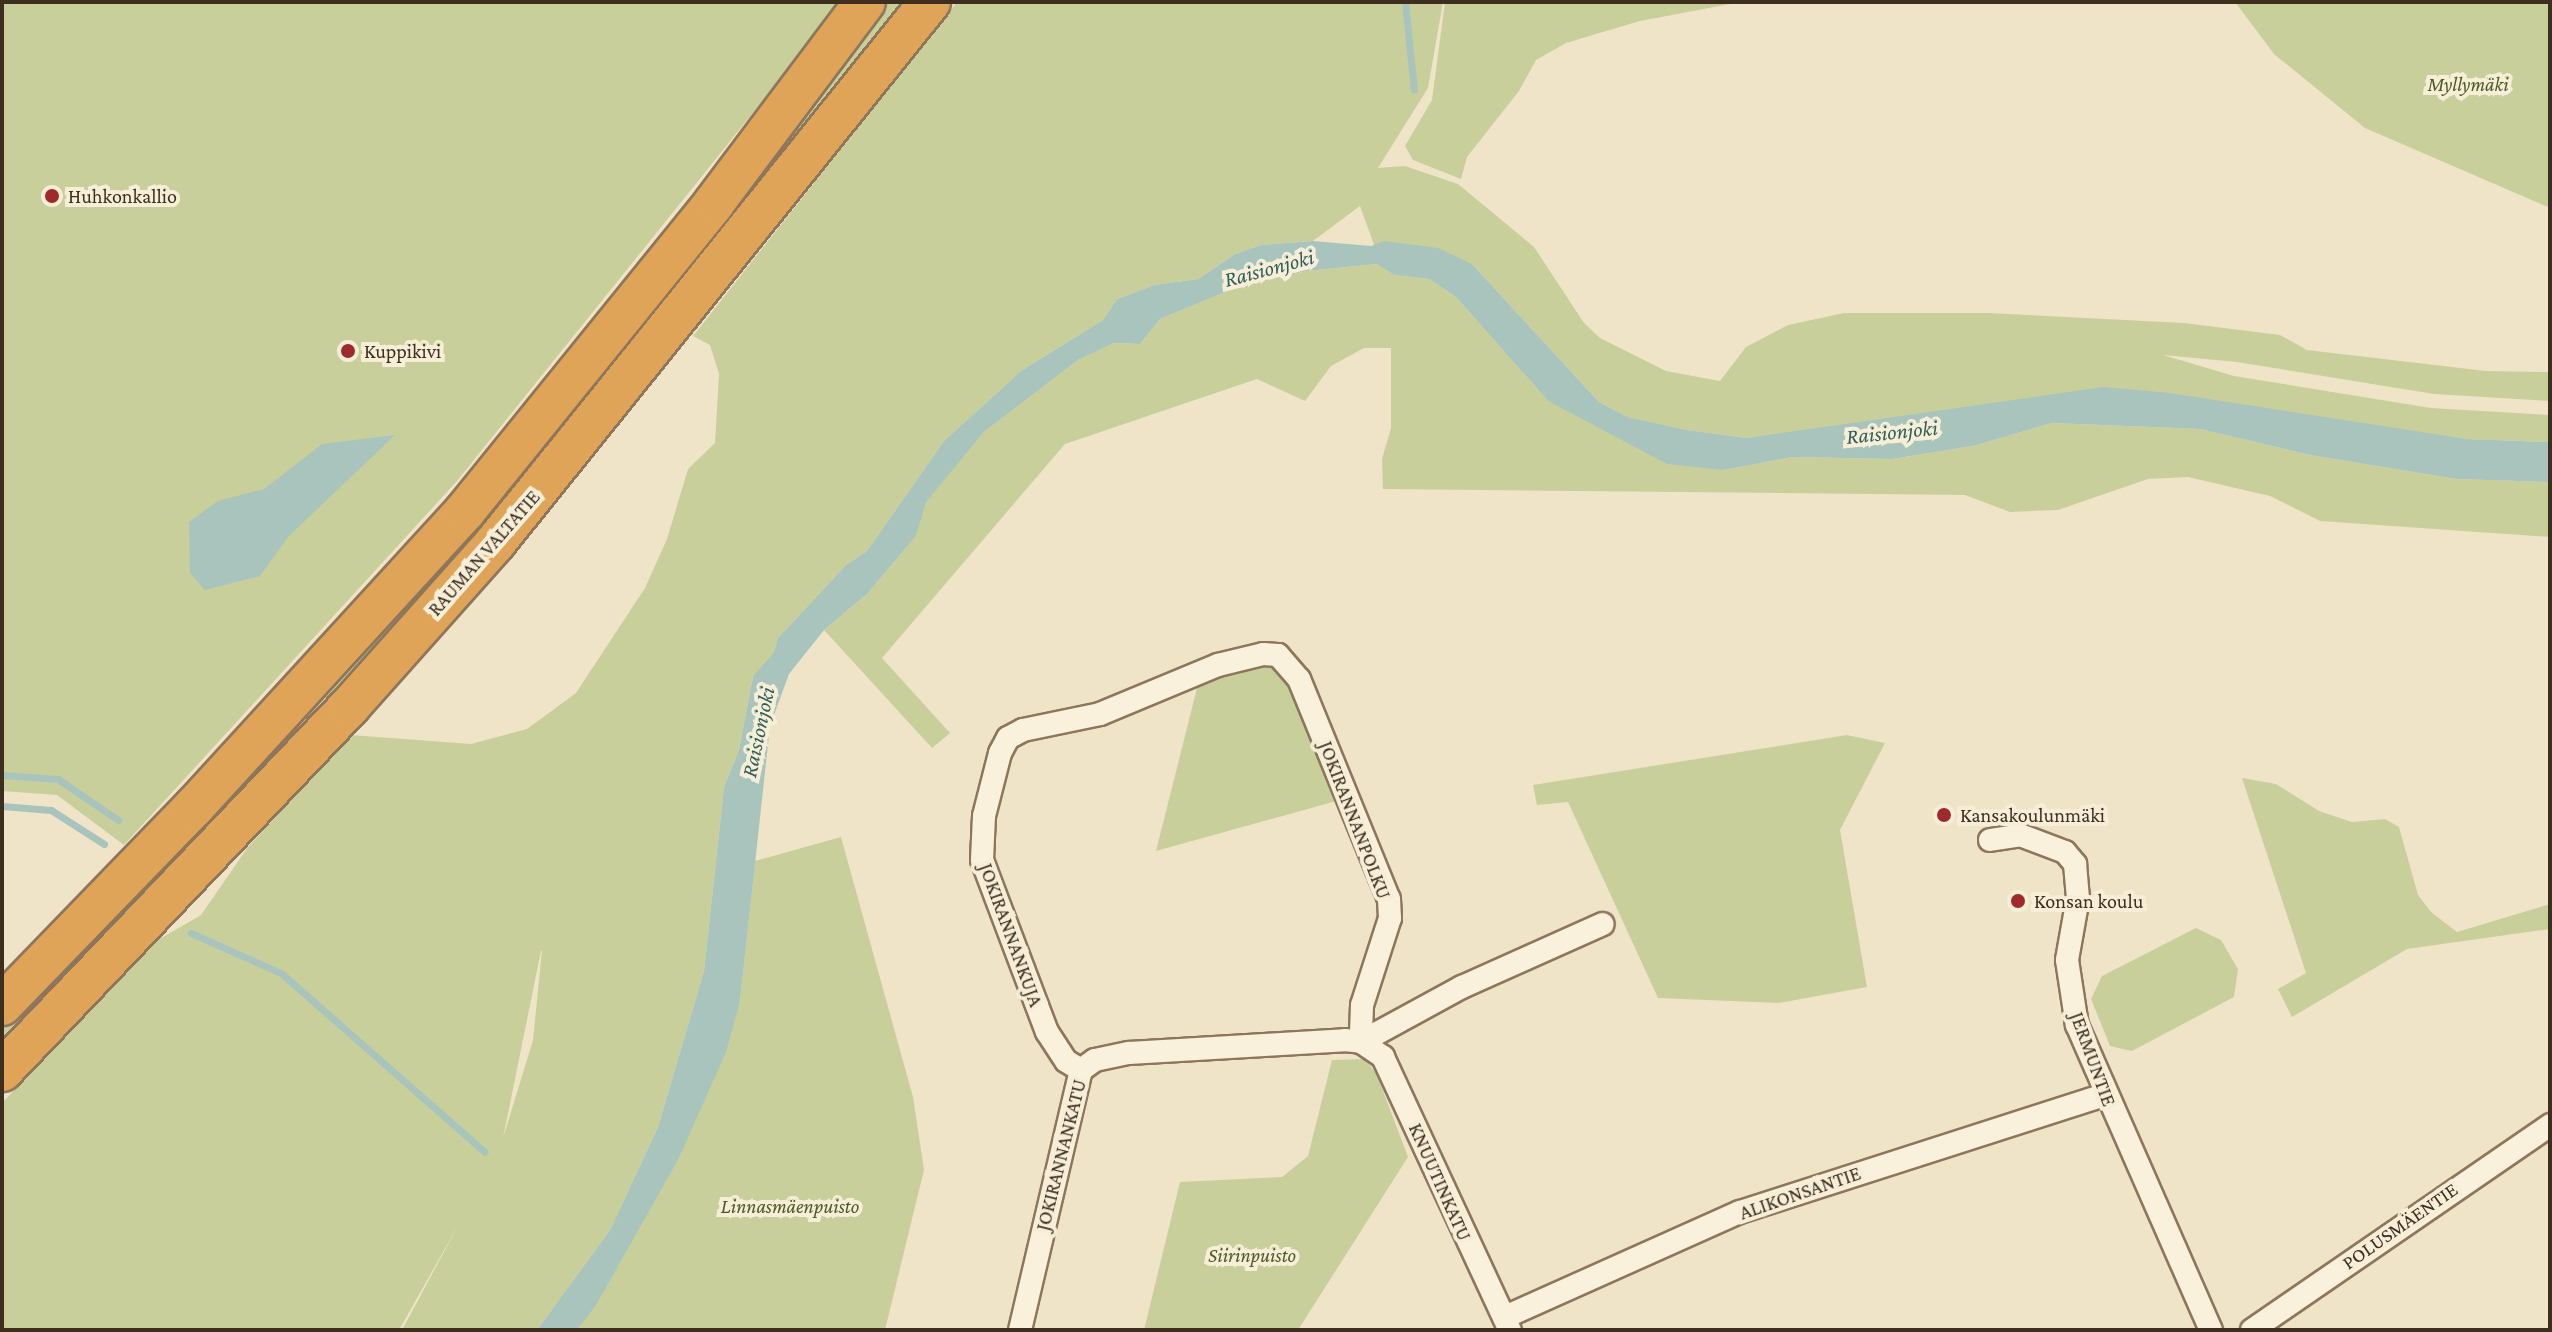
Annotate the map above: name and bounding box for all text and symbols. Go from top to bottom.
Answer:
park label: Myllymäki [2427,72,2509,96]
place label: Huhkonkallio [68,184,177,208]
marker: Huhkonkallio [43,187,61,205]
water label: Raisionjoki [1221,243,1317,293]
place label: Kuppikivi [364,339,441,363]
marker: Kuppikivi [339,342,357,360]
water label: Raisionjoki [1845,414,1939,450]
street label: RAUMAN VALTATIE [423,485,545,621]
water label: Raisionjoki [736,684,780,780]
street label: JOKIRANNANPOLKU [1314,738,1396,902]
place label: Kansakoulunmäki [1960,803,2105,827]
marker: Kansakoulunmäki [1935,806,1953,824]
street label: JOKIRANNANKUJA [974,860,1048,1010]
place label: Konsan koulu [2034,889,2143,913]
marker: Konsan koulu [2009,892,2027,910]
street label: JERMUNTIE [2065,1009,2121,1109]
street label: JOKIRANNANKATU [1031,1077,1091,1233]
street label: KNUUTINKATU [1403,1119,1477,1245]
street label: ALIKONSANTIE [1736,1161,1864,1225]
street label: POLUSMÄENTIE [2338,1177,2462,1275]
park label: Linnasmäenpuisto [721,1194,859,1218]
park label: Siirinpuisto [1208,1243,1296,1267]

